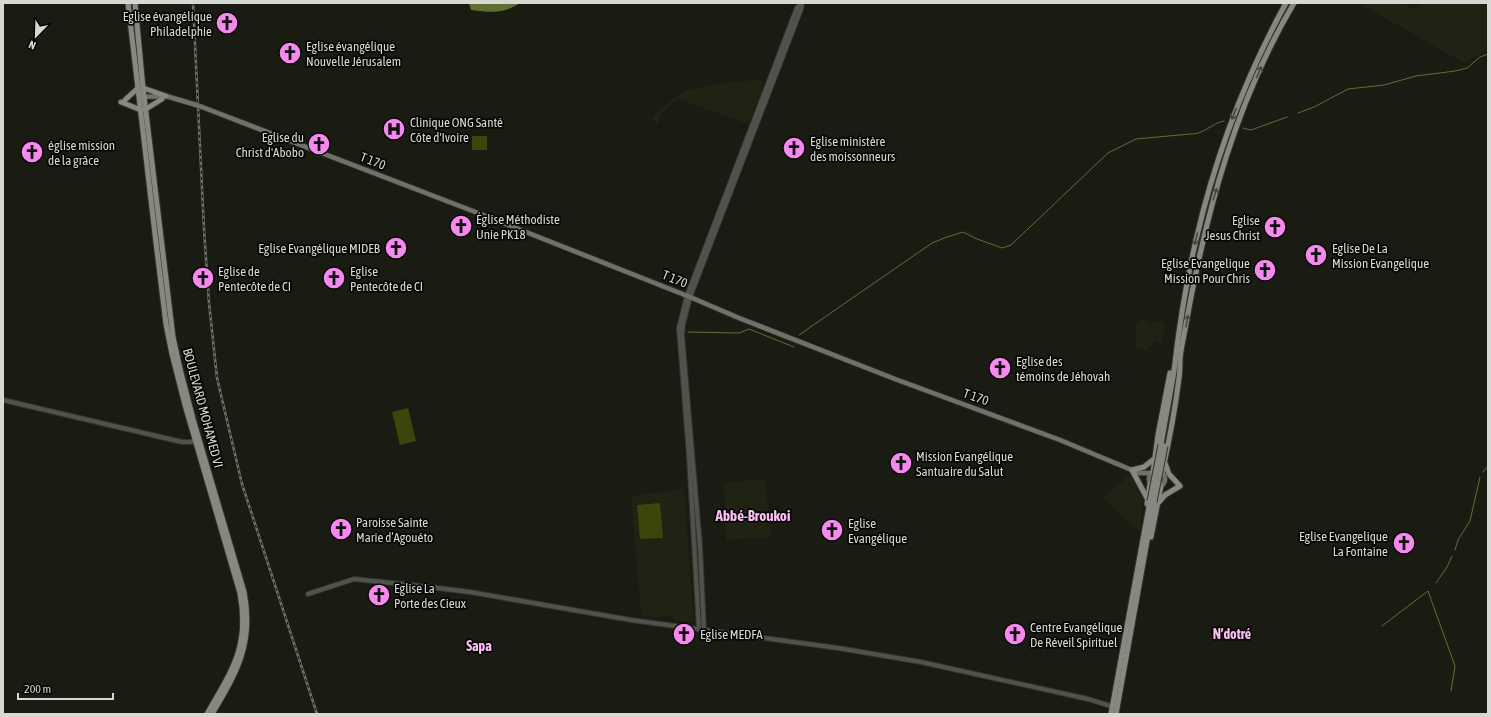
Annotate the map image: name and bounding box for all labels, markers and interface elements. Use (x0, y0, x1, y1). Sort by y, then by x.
place label: Eglise évangélique Philadelphie (123, 9, 212, 39)
church icon: Eglise évangélique Philadelphie (214, 10, 240, 36)
north arrow (16, 16, 56, 56)
text: N (27, 38, 37, 52)
place label: Eglise évangélique Nouvelle Jérusalem (306, 39, 401, 69)
church icon: Eglise évangélique Nouvelle Jérusalem (277, 40, 303, 66)
one-way arrow (1256, 67, 1263, 79)
one-way arrow (1230, 108, 1238, 120)
place label: Clinique ONG Santé Côte d'Ivoire (410, 115, 503, 145)
hospital icon: Clinique ONG Santé Côte d'Ivoire (381, 116, 407, 142)
place label: Eglise du Christ d'Abobo (236, 130, 304, 160)
church icon: Eglise du Christ d'Abobo (306, 131, 332, 157)
place label: Eglise ministère des moissonneurs (810, 134, 896, 164)
church icon: Eglise ministère des moissonneurs (781, 135, 807, 161)
place label: église mission de la grâce (48, 138, 115, 168)
church icon: église mission de la grâce (19, 139, 45, 165)
street label: T 170 (358, 149, 388, 173)
one-way arrow (1212, 188, 1219, 201)
place label: Église Méthodiste Unie PK18 (476, 212, 560, 242)
church icon: Église Méthodiste Unie PK18 (448, 213, 474, 239)
place label: Eglise Jesus Christ (1205, 213, 1260, 243)
church icon: Eglise Jesus Christ (1262, 214, 1288, 240)
one-way arrow (1192, 232, 1200, 245)
church icon: Eglise Evangélique MIDEB (383, 235, 409, 261)
place label: Eglise Evangélique MIDEB (258, 241, 381, 256)
place label: Eglise De La Mission Evangelique (1332, 241, 1429, 271)
church icon: Eglise De La Mission Evangelique (1303, 242, 1329, 268)
place label: Eglise Evangelique Mission Pour Chris (1161, 256, 1250, 286)
church icon: Eglise Evangelique Mission Pour Chris (1252, 257, 1278, 283)
place label: Eglise de Pentecôte de CI (218, 264, 291, 294)
place label: Eglise Pentecôte de CI (350, 264, 423, 294)
church icon: Eglise de Pentecôte de CI (190, 265, 216, 291)
church icon: Eglise Pentecôte de CI (321, 265, 347, 291)
street label: T 170 (660, 267, 690, 291)
one-way arrow (1183, 315, 1191, 328)
street label: BOULEVARD MOHAMED VI (180, 347, 226, 469)
place label: Eglise des témoins de Jéhovah (1016, 354, 1110, 384)
church icon: Eglise des témoins de Jéhovah (987, 355, 1013, 381)
street label: T 170 (961, 386, 991, 408)
place label: Mission Evangélique Santuaire du Salut (916, 449, 1013, 479)
church icon: Mission Evangélique Santuaire du Salut (888, 450, 914, 476)
district label: Abbé-Broukoi (715, 507, 790, 524)
place label: Paroisse Sainte Marie d’Agouéto (356, 515, 433, 545)
church icon: Paroisse Sainte Marie d’Agouéto (328, 516, 354, 542)
place label: Eglise Evangélique (848, 516, 907, 546)
church icon: Eglise Evangélique (819, 517, 845, 543)
place label: Eglise Evangelique La Fontaine (1299, 529, 1388, 559)
church icon: Eglise Evangelique La Fontaine (1391, 530, 1417, 556)
place label: Eglise La Porte des Cieux (394, 581, 467, 611)
church icon: Eglise La Porte des Cieux (366, 582, 392, 608)
place label: Centre Evangélique De Réveil Spirituel (1030, 620, 1123, 650)
church icon: Eglise MEDFA (671, 621, 697, 647)
church icon: Centre Evangélique De Réveil Spirituel (1002, 621, 1028, 647)
district label: N’dotré (1213, 626, 1251, 642)
place label: Eglise MEDFA (700, 627, 763, 642)
district label: Sapa (466, 638, 492, 654)
scale bar (18, 675, 113, 701)
text: 200 m (24, 682, 51, 696)

